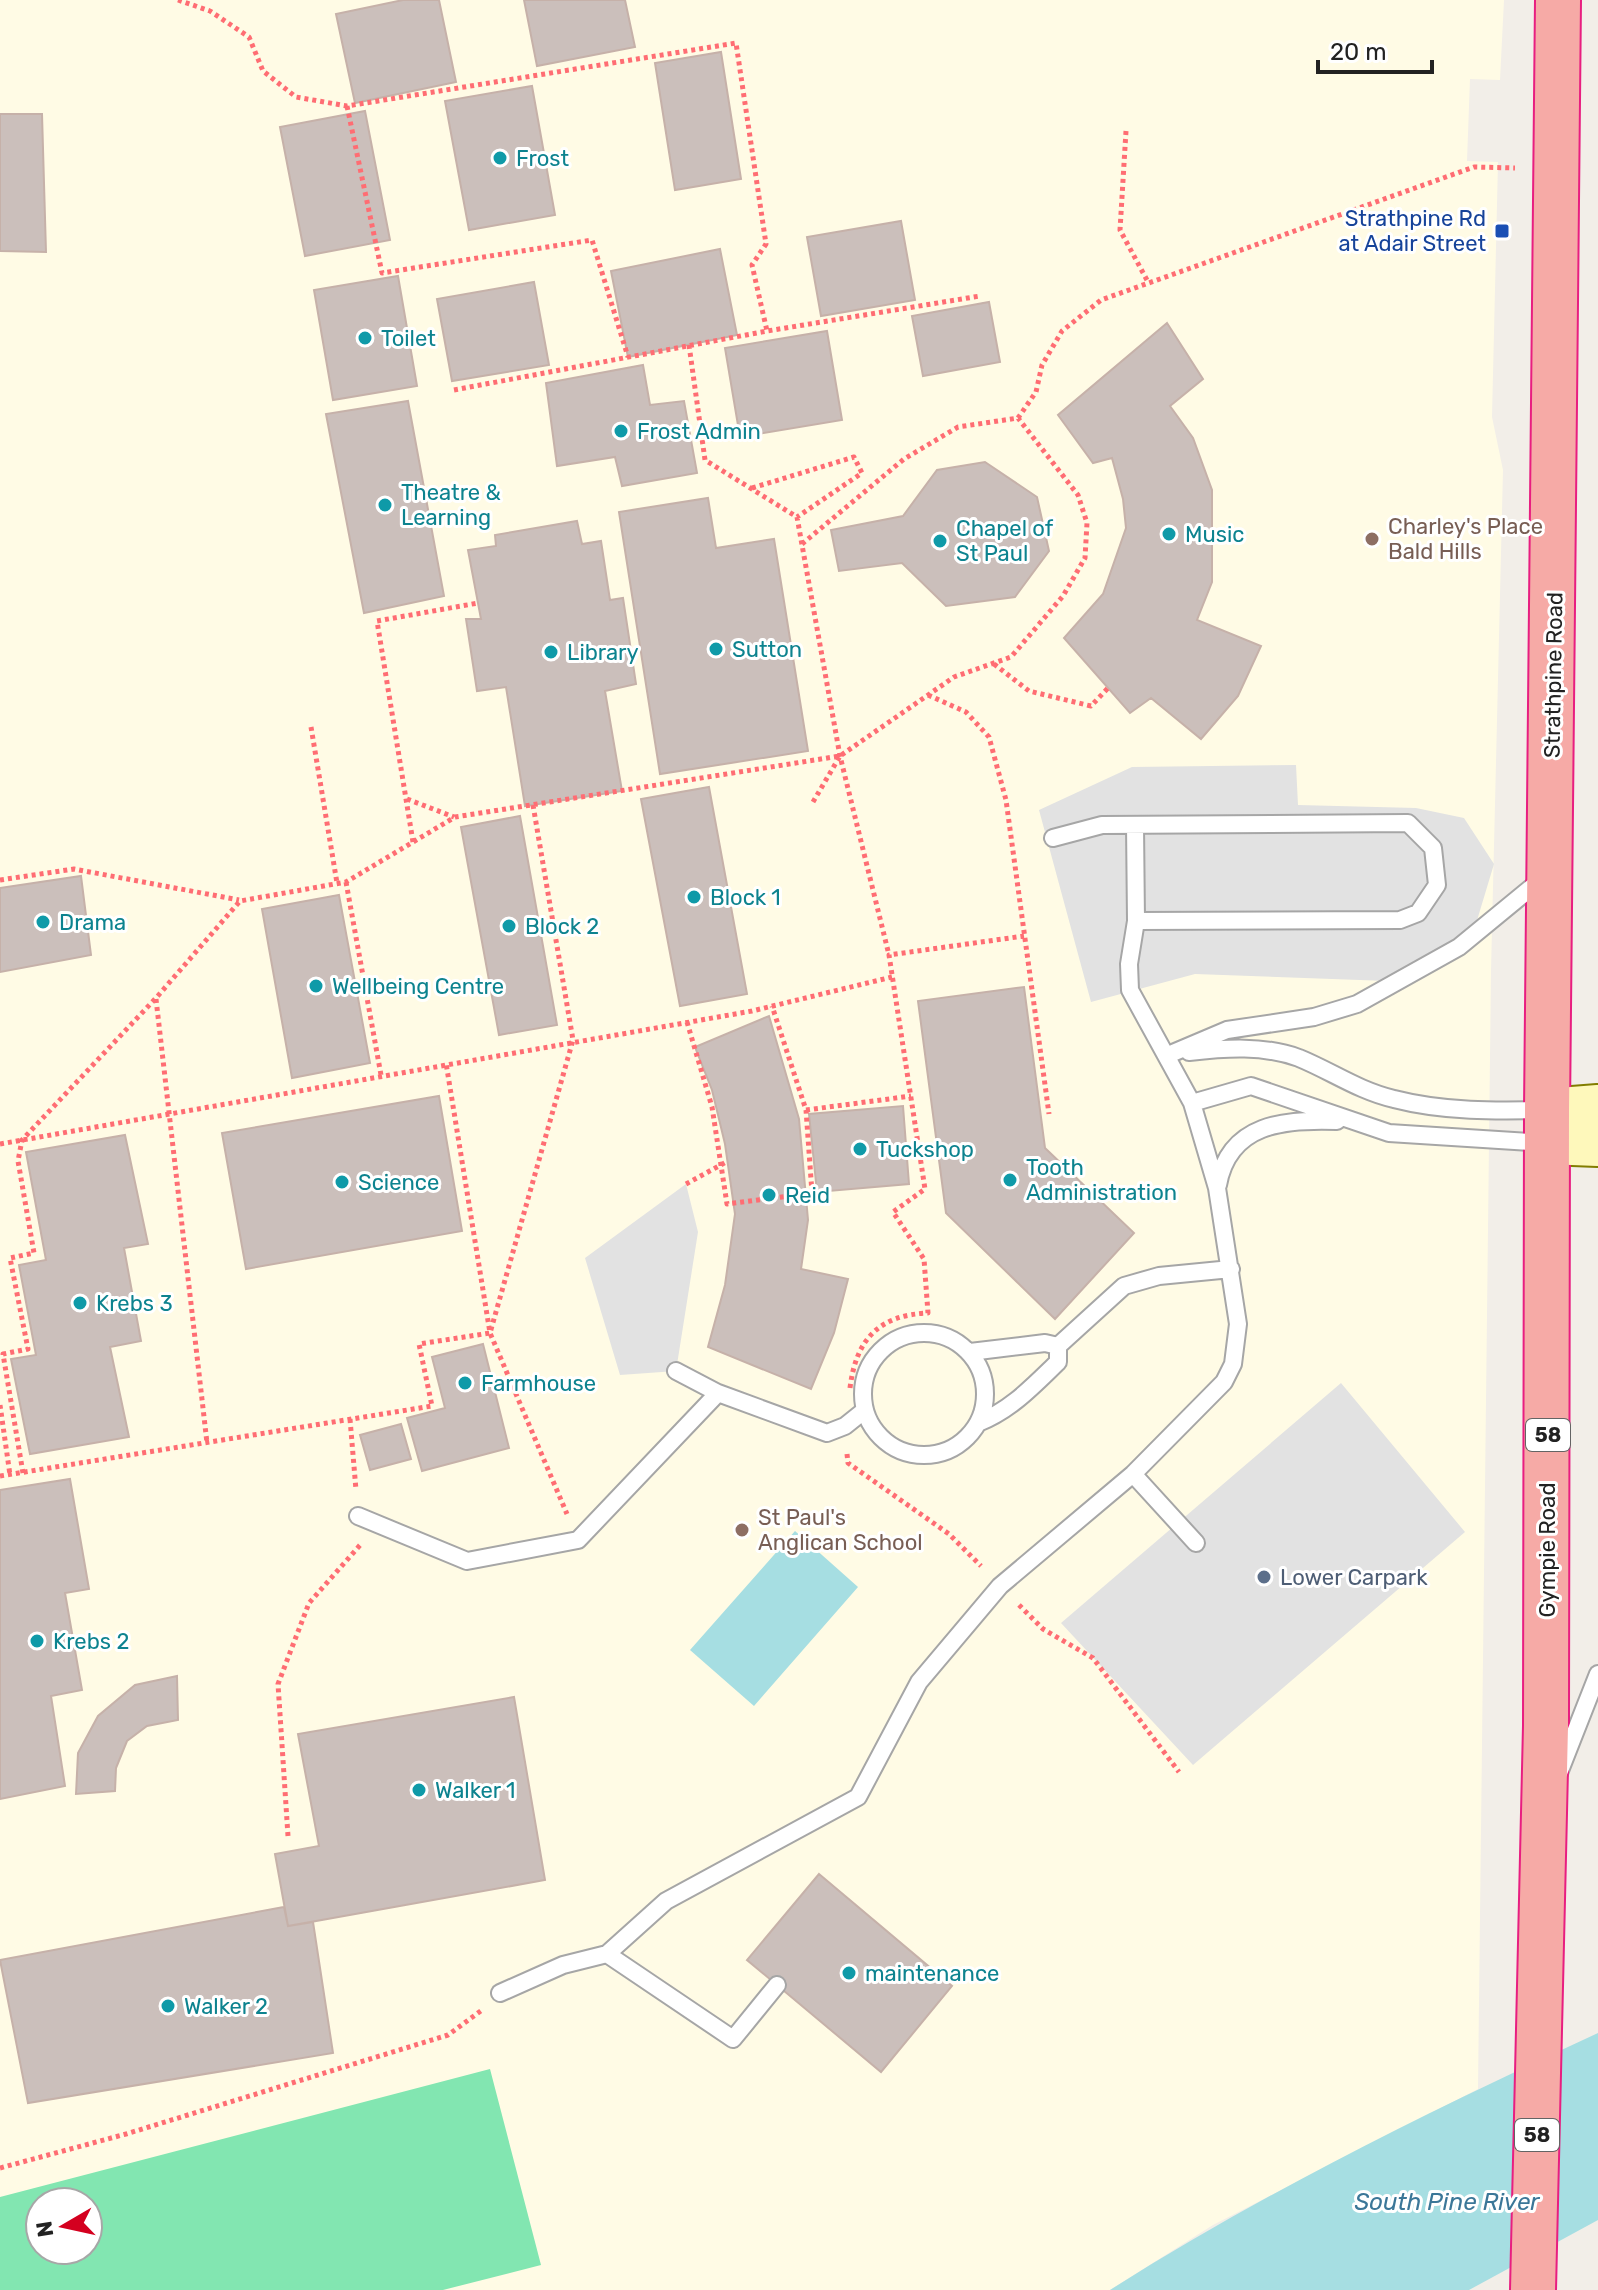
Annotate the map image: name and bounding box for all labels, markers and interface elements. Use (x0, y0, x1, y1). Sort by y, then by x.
scale bar (1318, 24, 1432, 74)
text: 20 m (1330, 38, 1387, 66)
place label: Frost (516, 145, 570, 172)
marker: Frost (491, 149, 509, 167)
place label: Strathpine Rd at Adair Street (1339, 205, 1486, 257)
marker: Strathpine Rd at Adair Street (1493, 222, 1511, 240)
place label: Toilet (381, 325, 436, 352)
marker: Toilet (356, 329, 374, 347)
place label: Frost Admin (637, 418, 761, 445)
marker: Frost Admin (612, 422, 630, 440)
place label: Theatre & Learning (401, 479, 501, 531)
marker: Theatre & Learning (376, 496, 394, 514)
place label: Charley's Place Bald Hills (1388, 513, 1543, 565)
place label: Chapel of St Paul (956, 515, 1054, 567)
place label: Music (1185, 521, 1244, 548)
marker: Music (1160, 525, 1178, 543)
marker: Charley's Place Bald Hills (1363, 530, 1381, 548)
marker: Chapel of St Paul (931, 532, 949, 550)
street label: Strathpine Road (1539, 592, 1568, 758)
place label: Sutton (732, 636, 802, 663)
place label: Library (567, 639, 639, 666)
marker: Sutton (707, 640, 725, 658)
marker: Library (542, 643, 560, 661)
place label: Block 1 (710, 884, 781, 911)
marker: Block 1 (685, 888, 703, 906)
place label: Drama (59, 909, 126, 936)
marker: Drama (34, 913, 52, 931)
place label: Block 2 (525, 913, 599, 940)
marker: Block 2 (500, 917, 518, 935)
place label: Wellbeing Centre (332, 973, 504, 1000)
marker: Wellbeing Centre (307, 977, 325, 995)
place label: Tuckshop (876, 1136, 974, 1163)
marker: Tuckshop (851, 1140, 869, 1158)
place label: Tooth Administration (1026, 1154, 1177, 1206)
place label: Science (358, 1169, 439, 1196)
marker: Tooth Administration (1001, 1171, 1019, 1189)
marker: Science (333, 1173, 351, 1191)
place label: Reid (785, 1182, 830, 1209)
marker: Reid (760, 1186, 778, 1204)
place label: Krebs 3 (96, 1290, 173, 1317)
marker: Krebs 3 (71, 1294, 89, 1312)
place label: Farmhouse (481, 1370, 596, 1397)
marker: Farmhouse (456, 1374, 474, 1392)
road number: 58 (1526, 1419, 1570, 1451)
street label: Gympie Road (1534, 1483, 1561, 1617)
place label: St Paul's Anglican School (758, 1504, 923, 1556)
marker: St Paul's Anglican School (733, 1521, 751, 1539)
place label: Lower Carpark (1280, 1564, 1428, 1591)
marker: Lower Carpark (1255, 1568, 1273, 1586)
place label: Krebs 2 (53, 1628, 129, 1655)
marker: Krebs 2 (28, 1632, 46, 1650)
place label: Walker 1 (435, 1777, 515, 1804)
marker: Walker 1 (410, 1781, 428, 1799)
place label: maintenance (865, 1960, 999, 1987)
marker: maintenance (840, 1964, 858, 1982)
place label: Walker 2 (184, 1993, 268, 2020)
marker: Walker 2 (159, 1997, 177, 2015)
road number: 58 (1515, 2119, 1559, 2151)
north arrow (24, 2186, 104, 2266)
water label: South Pine River (1354, 2188, 1540, 2216)
text: N (30, 2219, 59, 2239)

